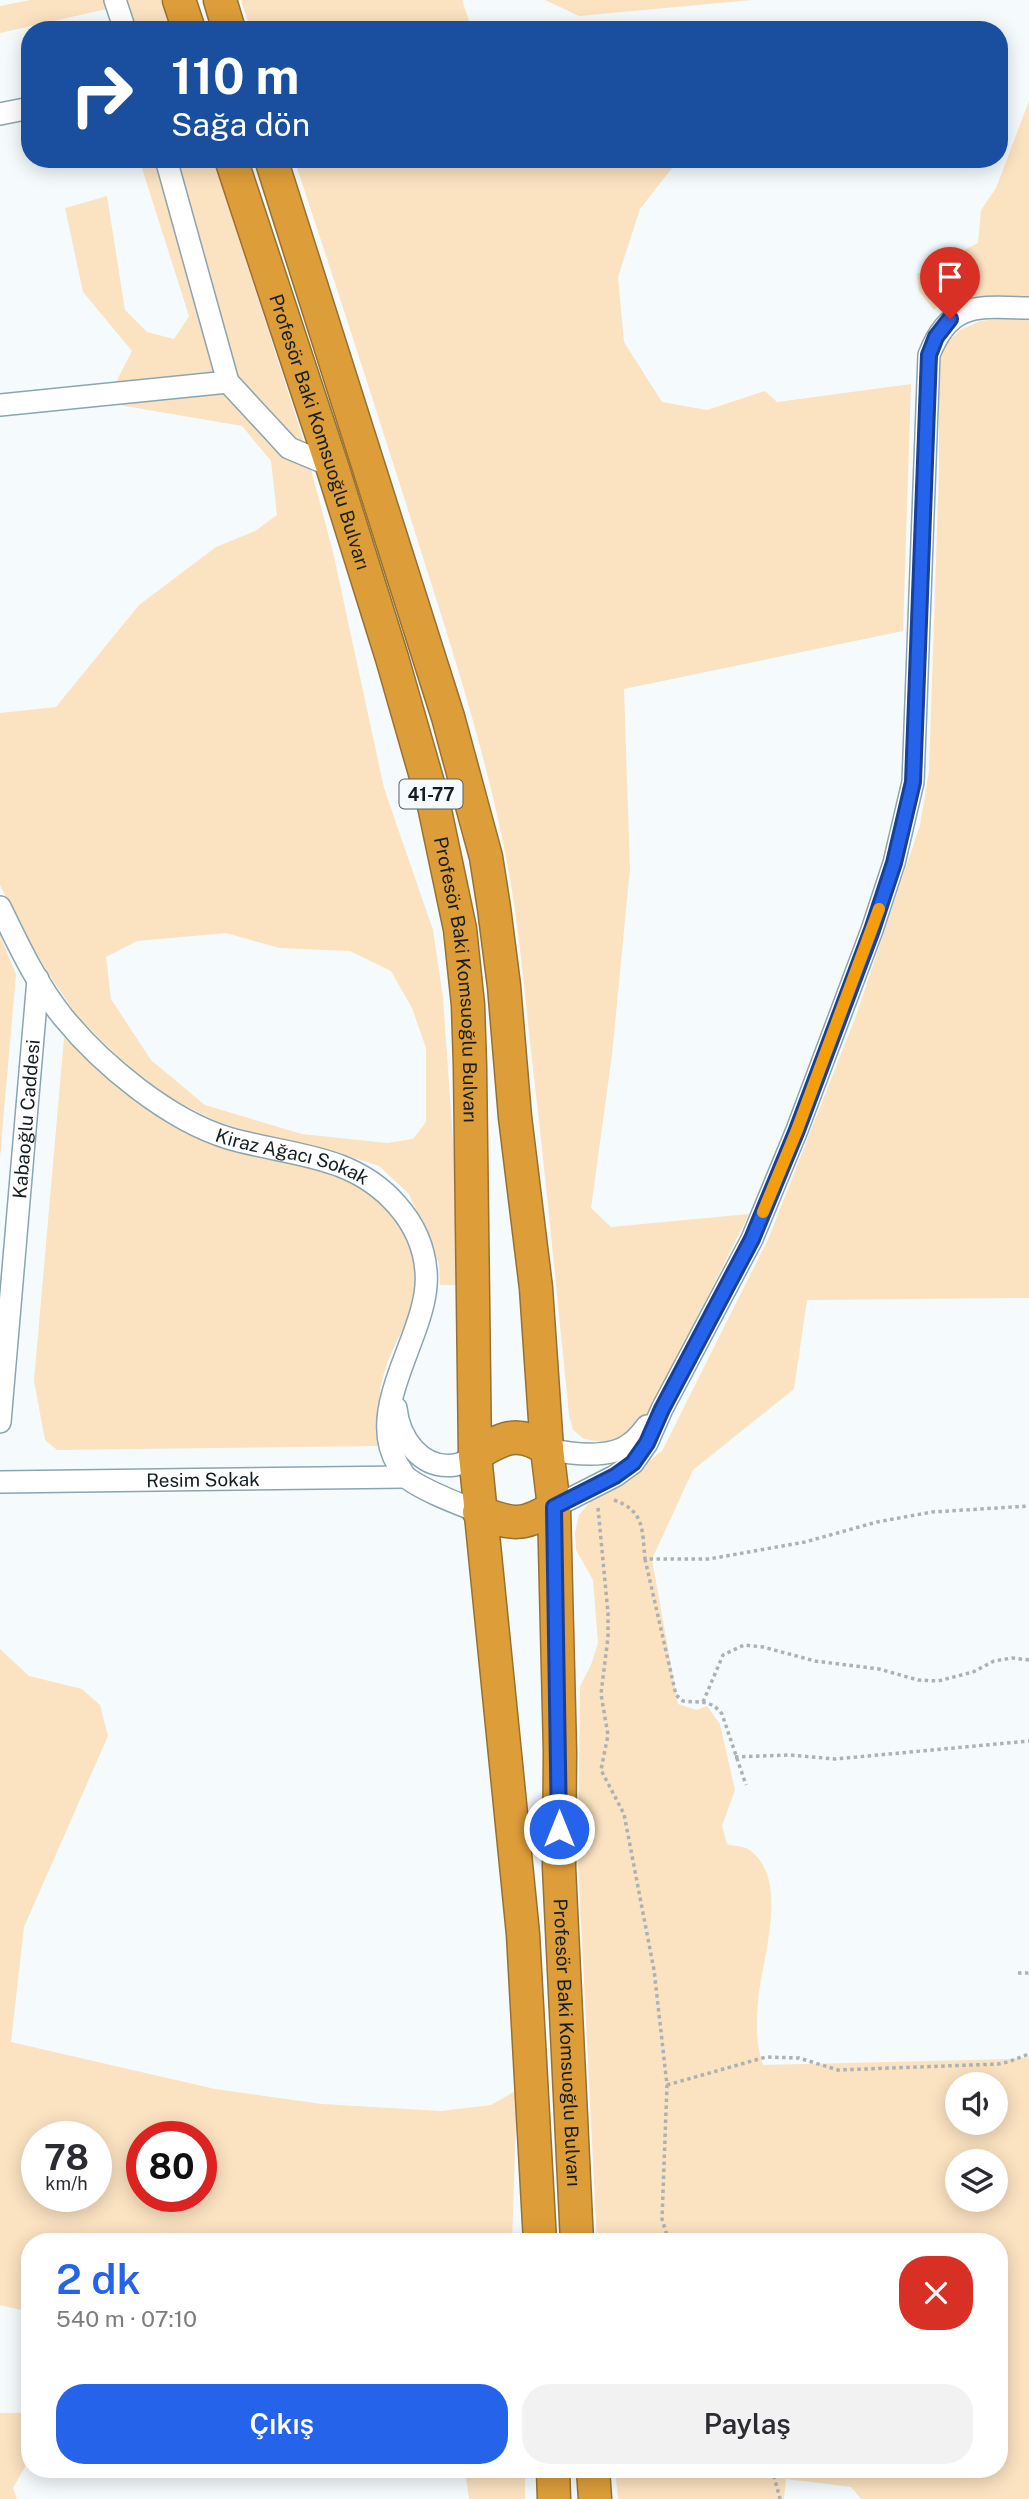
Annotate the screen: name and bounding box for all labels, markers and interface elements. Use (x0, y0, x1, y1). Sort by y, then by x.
text: 110 m (171, 47, 299, 105)
icon: right (56, 49, 147, 140)
text: Sağa dön (171, 106, 310, 143)
pin (920, 247, 980, 319)
icon: arrive (931, 258, 969, 296)
street label: Profesör Baki Komsuoğlu Bulvarı (265, 291, 375, 572)
road number: 41-77 (400, 780, 462, 808)
street label: Profesör Baki Komsuoğlu Bulvarı (430, 835, 482, 1123)
street label: Kabaoğlu Caddesi (8, 1039, 44, 1200)
street label: Kiraz Ağacı Sokak (213, 1124, 373, 1189)
street label: Resim Sokak (146, 1468, 260, 1491)
position arrow (522, 1792, 596, 1866)
street label: Profesör Baki Komsuoğlu Bulvarı (550, 1898, 585, 2187)
map controls (945, 2072, 1008, 2212)
button: sound (945, 2072, 1008, 2135)
speed limit sign: 80 (126, 2121, 217, 2212)
text: 78 (44, 2137, 89, 2178)
button: layers (945, 2149, 1008, 2212)
text: km/h (45, 2173, 88, 2194)
text: 2 dk (56, 2254, 141, 2303)
button: close (899, 2256, 973, 2330)
text: 540 m · 07:10 (56, 2305, 197, 2332)
button: Çıkış (56, 2384, 508, 2464)
button: Paylaş (522, 2384, 973, 2464)

